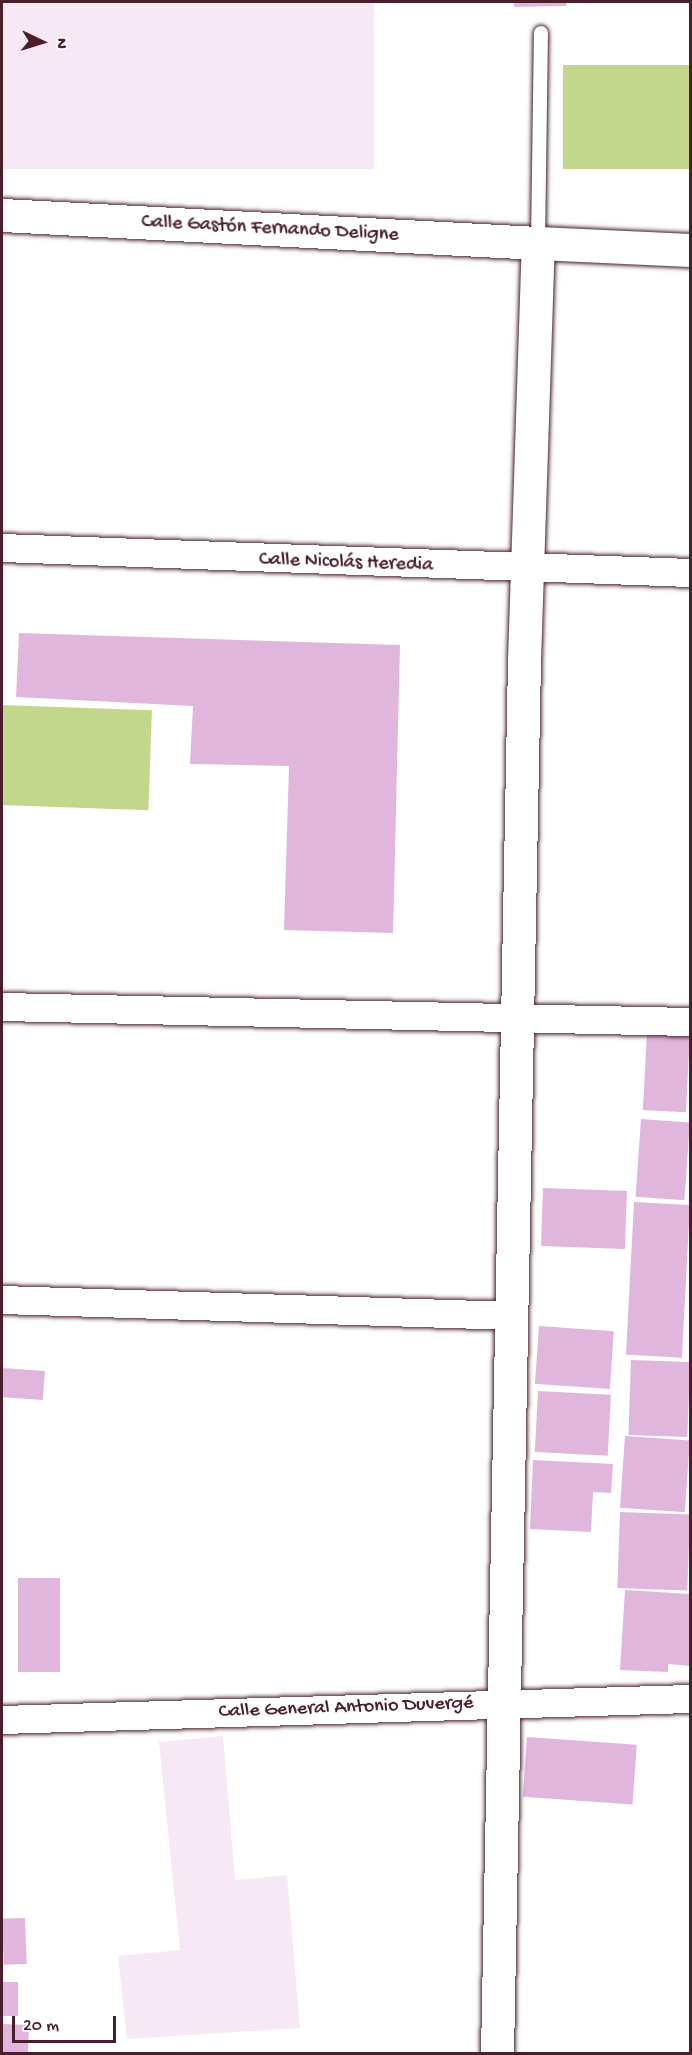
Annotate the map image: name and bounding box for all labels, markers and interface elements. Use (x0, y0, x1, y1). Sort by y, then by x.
north arrow (12, 12, 72, 72)
text: N (51, 37, 70, 49)
street label: Calle Gastón Fernando Deligne (141, 210, 399, 248)
street label: Calle Nicolás Heredia (258, 548, 434, 578)
street label: Calle General Antonio Duvergé (218, 1692, 474, 1724)
scale bar (15, 2004, 118, 2042)
text: 20 m (23, 2016, 59, 2037)

